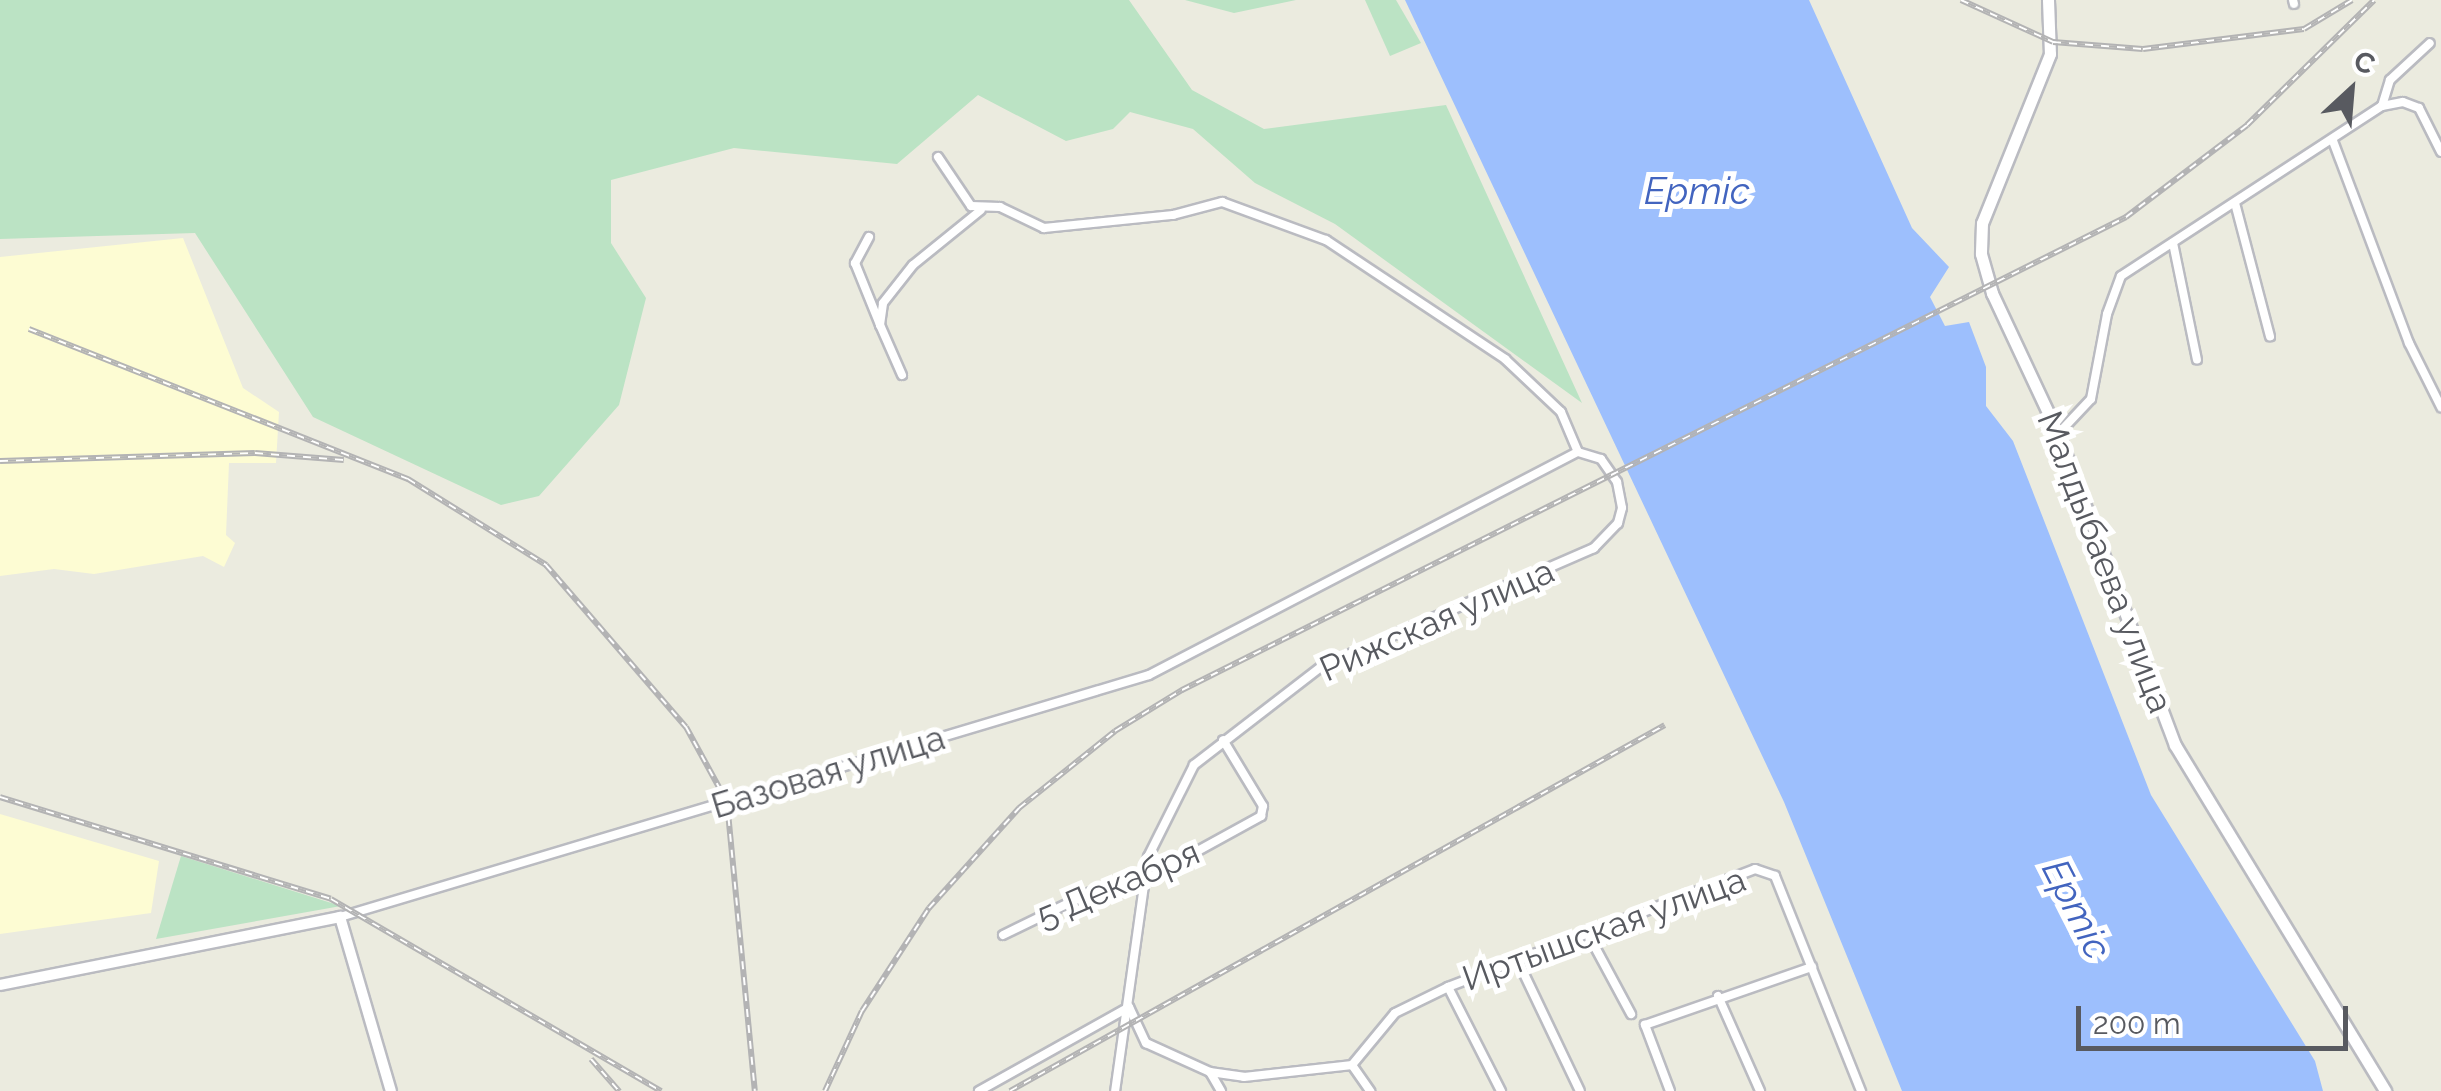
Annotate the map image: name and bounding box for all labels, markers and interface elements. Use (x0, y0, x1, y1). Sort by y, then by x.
north arrow (2301, 40, 2401, 140)
text: С (2349, 44, 2380, 82)
water label: Ертіс (1644, 168, 1750, 214)
street label: Малдыбаева улица (2028, 405, 2182, 719)
street label: Рижская улица (1313, 549, 1561, 691)
street label: Базовая улица (706, 716, 950, 828)
street label: 5 Декабря (1030, 831, 1206, 937)
water label: Ертіс (2033, 851, 2121, 967)
street label: Иртышская улица (1456, 858, 1752, 1000)
scale bar (2081, 986, 2354, 1048)
text: 200 m (2093, 1006, 2181, 1041)

